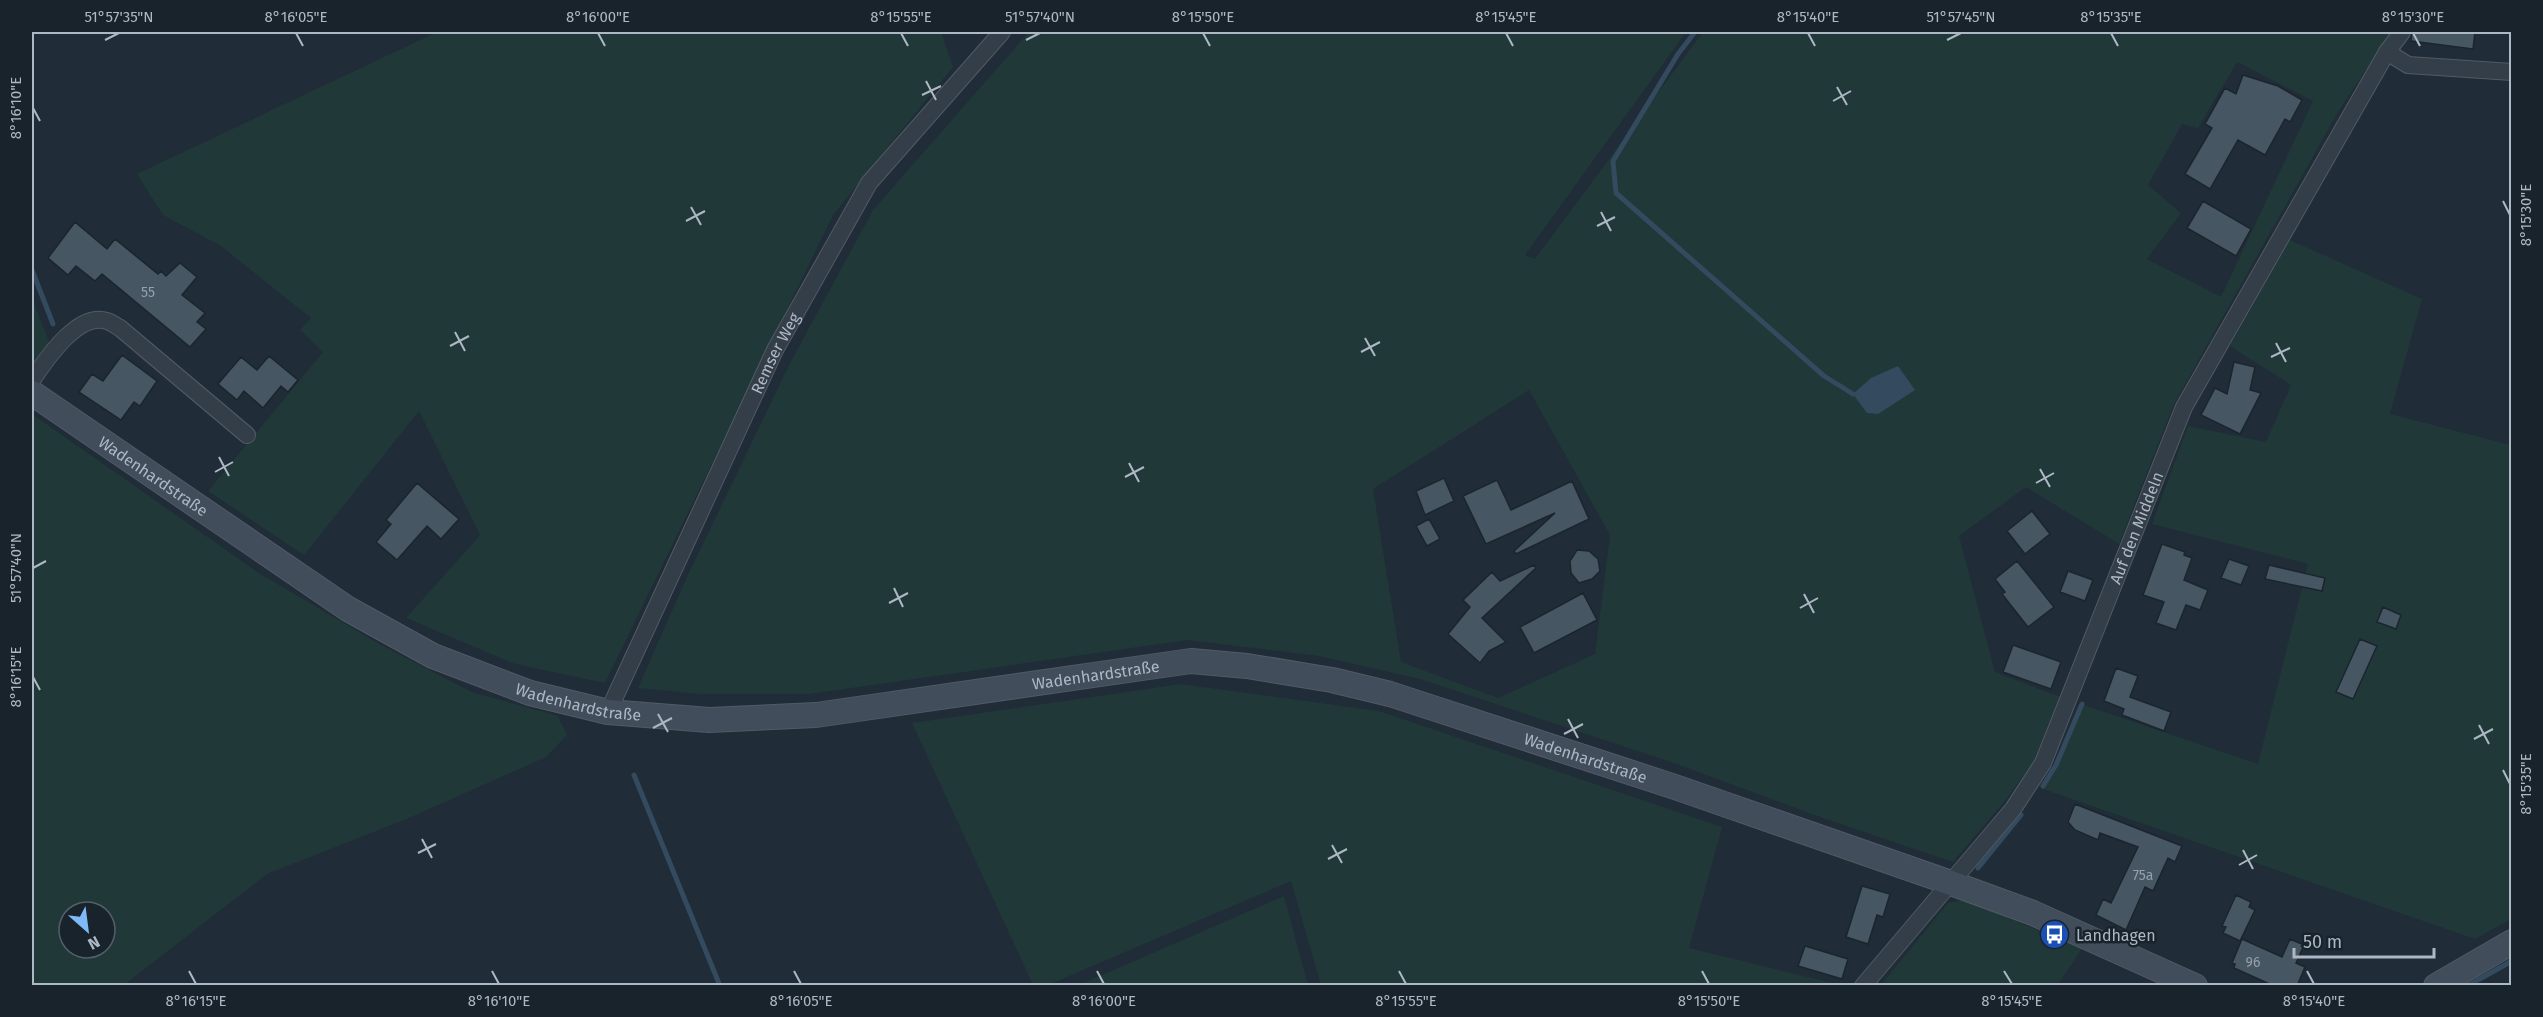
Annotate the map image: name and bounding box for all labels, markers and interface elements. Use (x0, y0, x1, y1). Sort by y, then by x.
text: 51°57'35"N (84, 8, 154, 26)
text: 8°16'05"E (265, 8, 327, 26)
text: 8°16'00"E (566, 8, 630, 26)
text: 8°15'55"E (870, 8, 932, 26)
text: 51°57'40"N (1005, 8, 1075, 26)
text: 8°15'50"E (1172, 8, 1234, 26)
text: 8°15'45"E (1475, 8, 1537, 26)
text: 8°15'40"E (1777, 8, 1839, 26)
text: 51°57'45"N (1927, 8, 1995, 26)
text: 8°15'35"E (2080, 8, 2142, 26)
text: 8°15'30"E (2382, 8, 2444, 26)
text: 8°16'10"E (7, 77, 25, 139)
text: 8°15'30"E (2517, 184, 2535, 246)
house number: 55 (141, 284, 155, 301)
street label: Remser Weg (747, 308, 804, 397)
street label: Wadenhardstraße (95, 432, 212, 520)
street label: Auf den Middeln (2105, 469, 2167, 587)
text: 51°57'40"N (7, 533, 25, 603)
text: 8°16'15"E (7, 646, 25, 708)
street label: Wadenhardstraße (1031, 656, 1161, 693)
street label: Wadenhardstraße (513, 679, 642, 724)
street label: Wadenhardstraße (1522, 729, 1650, 787)
text: 8°15'35"E (2517, 753, 2535, 815)
house number: 75a (2133, 867, 2153, 884)
north arrow (57, 900, 117, 960)
bus stop icon: Landhagen (2039, 919, 2071, 951)
scale bar (2294, 921, 2434, 959)
place label: Landhagen (2076, 926, 2156, 945)
text: 50 m (2303, 931, 2342, 953)
text: N (85, 932, 103, 954)
house number: 96 (2246, 954, 2260, 971)
text: 8°16'15"E (165, 992, 227, 1010)
text: 8°16'10"E (468, 992, 530, 1010)
text: 8°16'05"E (770, 992, 832, 1010)
text: 8°16'00"E (1072, 992, 1136, 1010)
text: 8°15'55"E (1375, 992, 1437, 1010)
text: 8°15'50"E (1678, 992, 1740, 1010)
text: 8°15'45"E (1981, 992, 2043, 1010)
text: 8°15'40"E (2283, 992, 2345, 1010)

